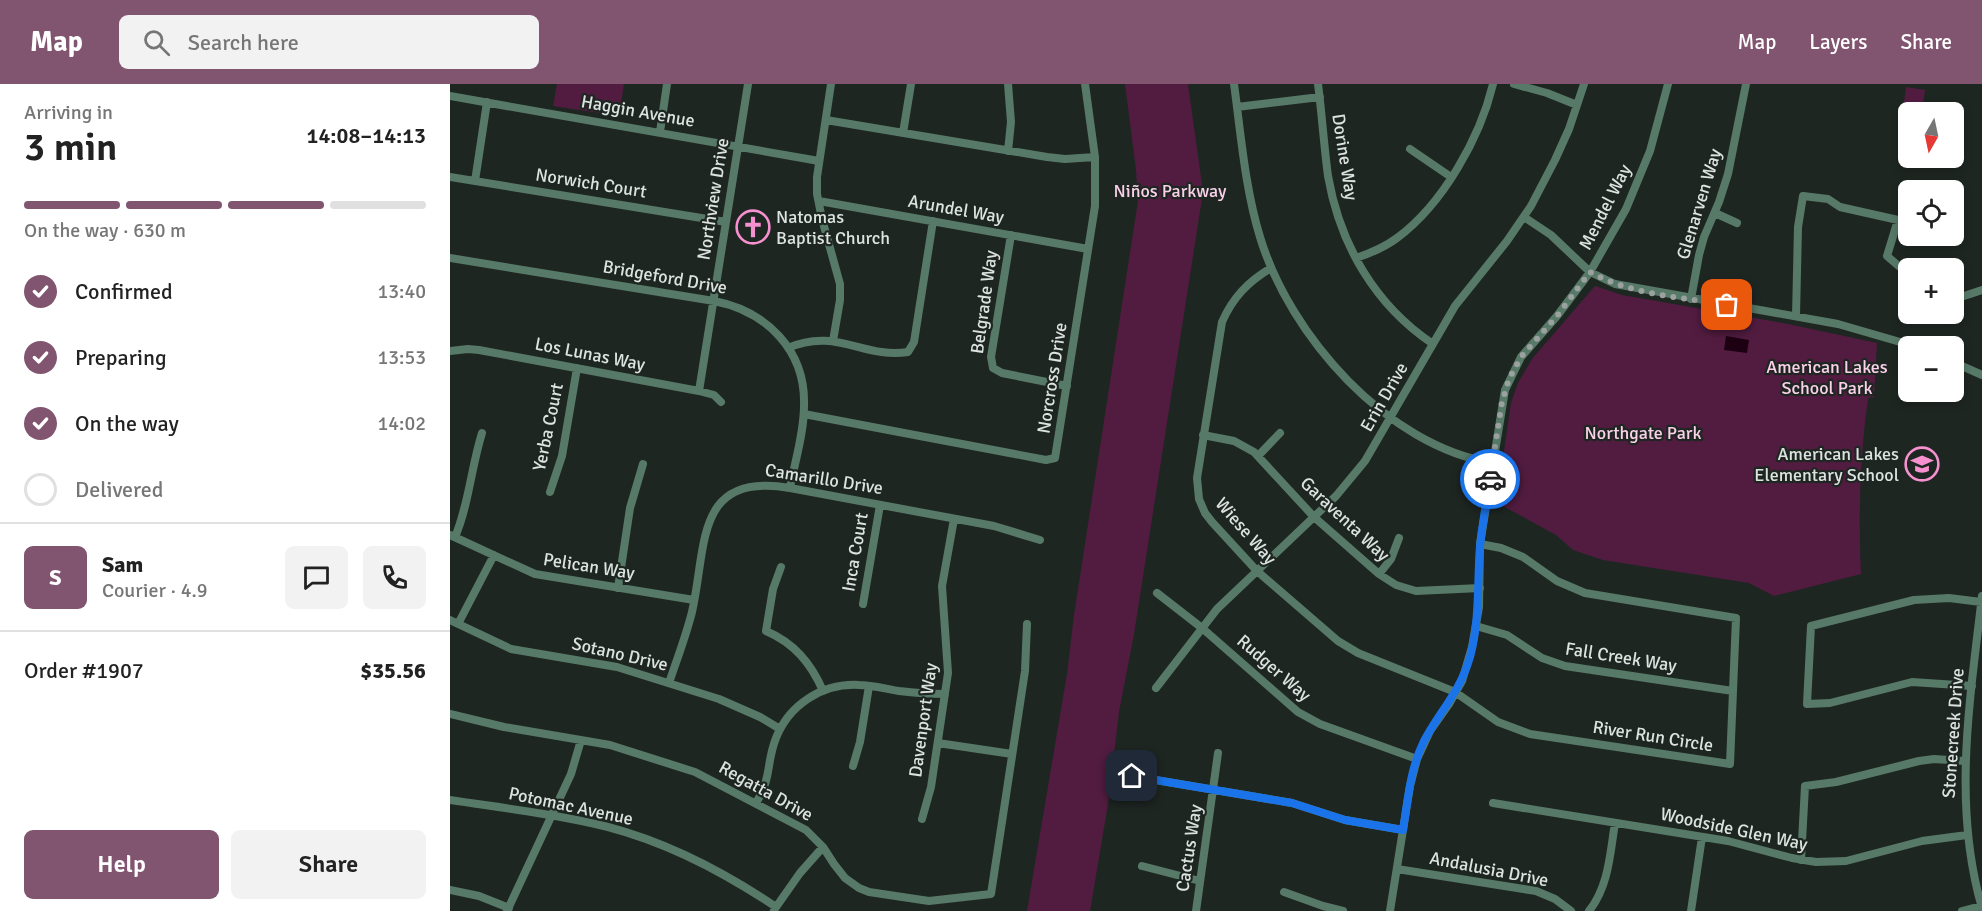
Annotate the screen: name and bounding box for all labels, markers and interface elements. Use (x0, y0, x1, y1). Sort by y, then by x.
search box (119, 15, 539, 69)
text: Map (30, 25, 83, 59)
icon: search (140, 26, 173, 59)
text: Search here (188, 29, 299, 56)
text: Map (1738, 29, 1776, 55)
text: Layers (1809, 29, 1867, 55)
text: Share (1900, 29, 1952, 55)
street label: Haggin Avenue (579, 90, 697, 132)
text: Arriving in (24, 100, 113, 125)
north arrow (1898, 102, 1964, 168)
map controls (1898, 102, 1964, 402)
street label: Dorine Way (1327, 112, 1363, 203)
text: 14:08–14:13 (307, 122, 426, 149)
text: 3 min (24, 123, 117, 171)
street label: Northview Drive (692, 136, 734, 262)
street label: Glenarven Way (1672, 145, 1726, 262)
street label: Mendel Way (1574, 160, 1636, 253)
street label: Norwich Court (534, 163, 648, 203)
park label: Niños Parkway (1114, 180, 1227, 202)
button: locate (1898, 180, 1964, 246)
street label: Arundel Way (906, 190, 1006, 228)
place label: Natomas Baptist Church (776, 206, 890, 249)
church icon: Natomas Baptist Church (735, 209, 771, 245)
text: On the way · 630 m (24, 218, 186, 243)
street label: Belgrade Way (966, 248, 1002, 355)
street label: Bridgeford Drive (601, 255, 729, 299)
button: + (1898, 258, 1964, 324)
icon: check (24, 275, 57, 308)
text: Confirmed (75, 278, 173, 305)
text: 13:40 (377, 279, 426, 304)
pin (1701, 279, 1752, 330)
icon: bag (1710, 288, 1743, 321)
street label: Norcross Drive (1032, 321, 1072, 435)
street label: Los Lunas Way (533, 333, 647, 376)
button: − (1898, 336, 1964, 402)
icon: check (24, 341, 57, 374)
text: Preparing (75, 344, 167, 371)
text: 13:53 (377, 345, 426, 370)
park label: American Lakes School Park (1766, 356, 1888, 399)
street label: Erin Drive (1355, 359, 1413, 435)
street label: Yerba Court (528, 381, 568, 473)
icon: check (24, 407, 57, 440)
text: On the way (75, 410, 179, 437)
text: 14:02 (377, 411, 426, 436)
park label: Northgate Park (1585, 422, 1701, 444)
place label: American Lakes Elementary School (1754, 443, 1899, 486)
school or university icon: American Lakes Elementary School (1904, 446, 1940, 482)
courier (1460, 449, 1520, 509)
street label: Camarillo Drive (764, 459, 884, 499)
icon: car (1474, 463, 1507, 496)
street label: Garaventa Way (1296, 472, 1395, 566)
text: Delivered (75, 476, 163, 503)
street label: Wiese Way (1211, 493, 1282, 570)
street label: Inca Court (837, 511, 873, 593)
button: chat (285, 546, 348, 609)
button: phone (363, 546, 426, 609)
street label: Pelican Way (542, 548, 637, 584)
text: Sam (102, 551, 143, 578)
text: S (49, 564, 62, 591)
text: Courier · 4.9 (102, 578, 208, 603)
street label: Rudger Way (1232, 630, 1316, 706)
street label: Sotano Drive (570, 632, 670, 676)
street label: Fall Creek Way (1564, 637, 1679, 677)
text: Order #1907 (24, 657, 144, 684)
text: $35.56 (360, 657, 426, 684)
street label: Davenport Way (904, 661, 942, 779)
street label: Stonecreek Drive (1937, 667, 1969, 799)
street label: River Run Circle (1591, 716, 1715, 756)
pin (1106, 750, 1157, 801)
street label: Regatta Drive (715, 756, 817, 826)
icon: home (1115, 759, 1148, 792)
street label: Potomac Avenue (507, 782, 635, 830)
street label: Cactus Way (1171, 802, 1207, 893)
street label: Woodside Glen Way (1659, 803, 1810, 855)
button: Help (24, 830, 219, 899)
button: Share (231, 830, 426, 899)
street label: Andalusia Drive (1428, 847, 1550, 891)

